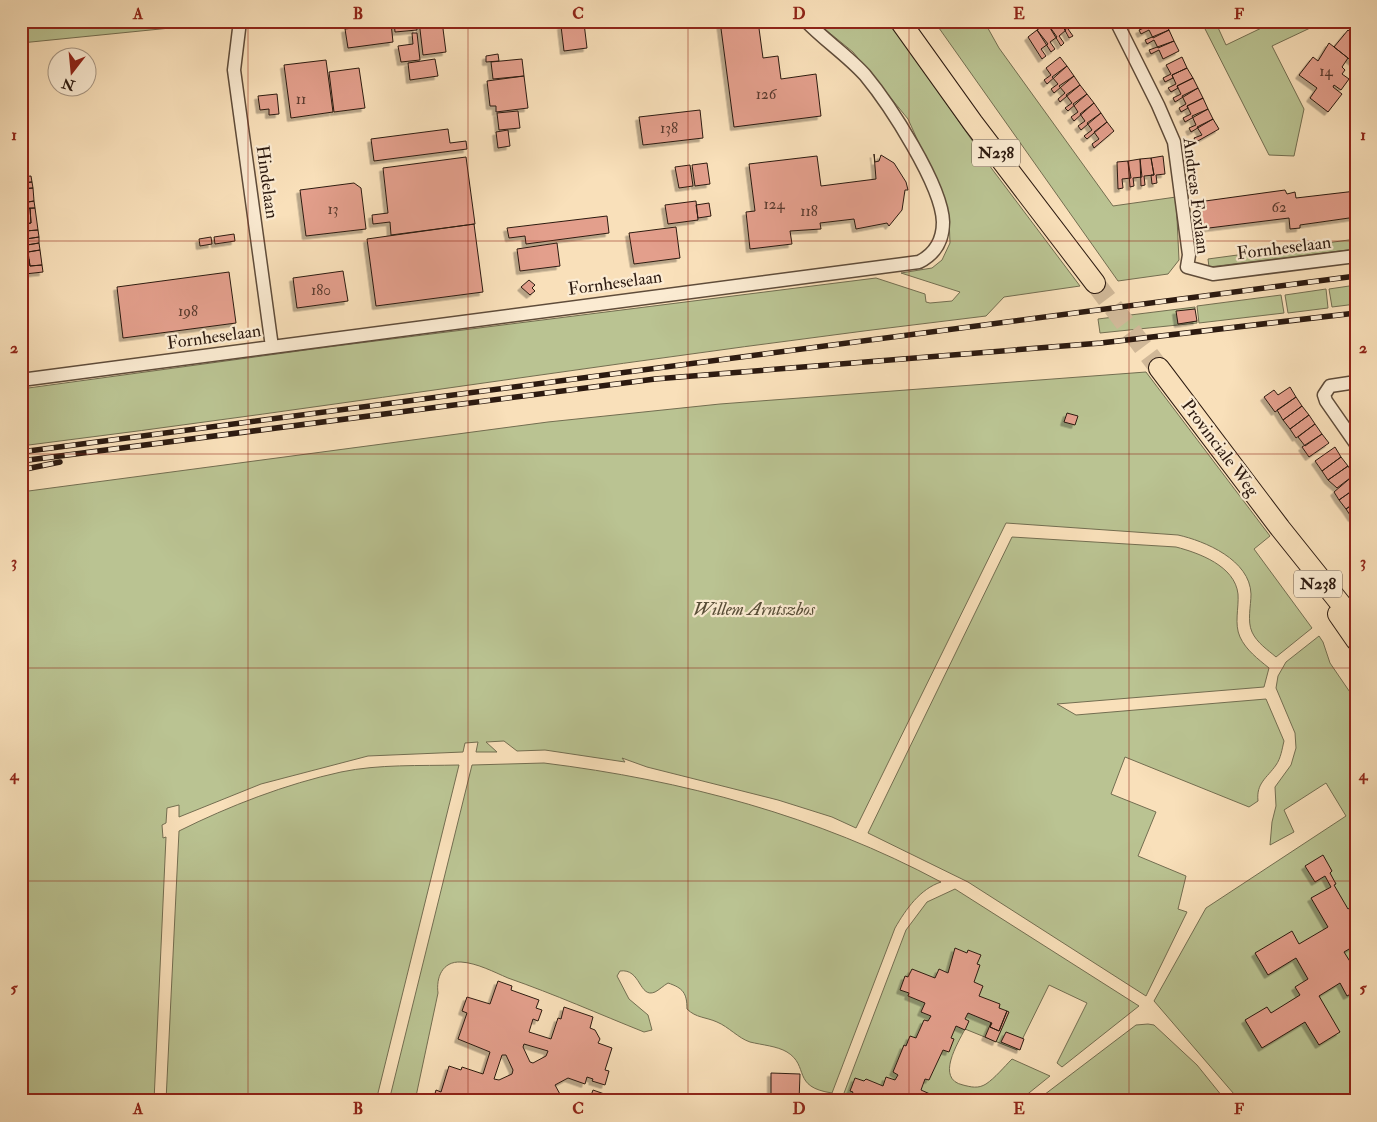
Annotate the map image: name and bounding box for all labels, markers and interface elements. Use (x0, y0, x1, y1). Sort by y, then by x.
text: A (132, 4, 144, 24)
text: B (353, 4, 363, 24)
text: C (572, 4, 584, 24)
text: D (792, 4, 806, 24)
text: E (1013, 4, 1025, 24)
text: F (1234, 4, 1244, 24)
north arrow (48, 48, 98, 98)
house number: 14 (1319, 62, 1334, 81)
text: N (60, 74, 78, 94)
house number: 126 (756, 85, 778, 104)
house number: 11 (296, 90, 306, 109)
house number: 138 (660, 119, 678, 138)
text: 1 (11, 125, 17, 145)
text: 1 (1360, 125, 1366, 145)
street label: Andreas Foxlaan (1177, 135, 1215, 256)
road number: N238 (972, 140, 1020, 167)
street label: Hindelaan (250, 144, 284, 220)
house number: 124 (763, 195, 785, 214)
house number: 62 (1271, 198, 1287, 217)
house number: 13 (327, 200, 339, 219)
house number: 118 (800, 202, 818, 221)
street label: Fornheselaan (1236, 231, 1332, 265)
street label: Fornheselaan (566, 265, 664, 301)
house number: 180 (311, 281, 331, 300)
house number: 198 (178, 302, 198, 321)
street label: Fornheselaan (165, 319, 263, 355)
text: 2 (10, 338, 18, 358)
text: 2 (1359, 338, 1367, 358)
street label: Provinciale Weg (1176, 395, 1265, 502)
text: 3 (11, 552, 17, 572)
text: 3 (1360, 552, 1366, 572)
road number: N238 (1294, 570, 1342, 598)
park label: Willem Arntszbos (693, 598, 816, 621)
text: 4 (9, 765, 20, 785)
text: 4 (1358, 765, 1369, 785)
text: 5 (10, 978, 18, 998)
text: 5 (1359, 978, 1367, 998)
text: A (132, 1099, 144, 1119)
text: B (353, 1099, 363, 1119)
text: C (572, 1099, 584, 1119)
text: D (792, 1099, 806, 1119)
text: E (1013, 1099, 1025, 1119)
text: F (1234, 1099, 1244, 1119)

